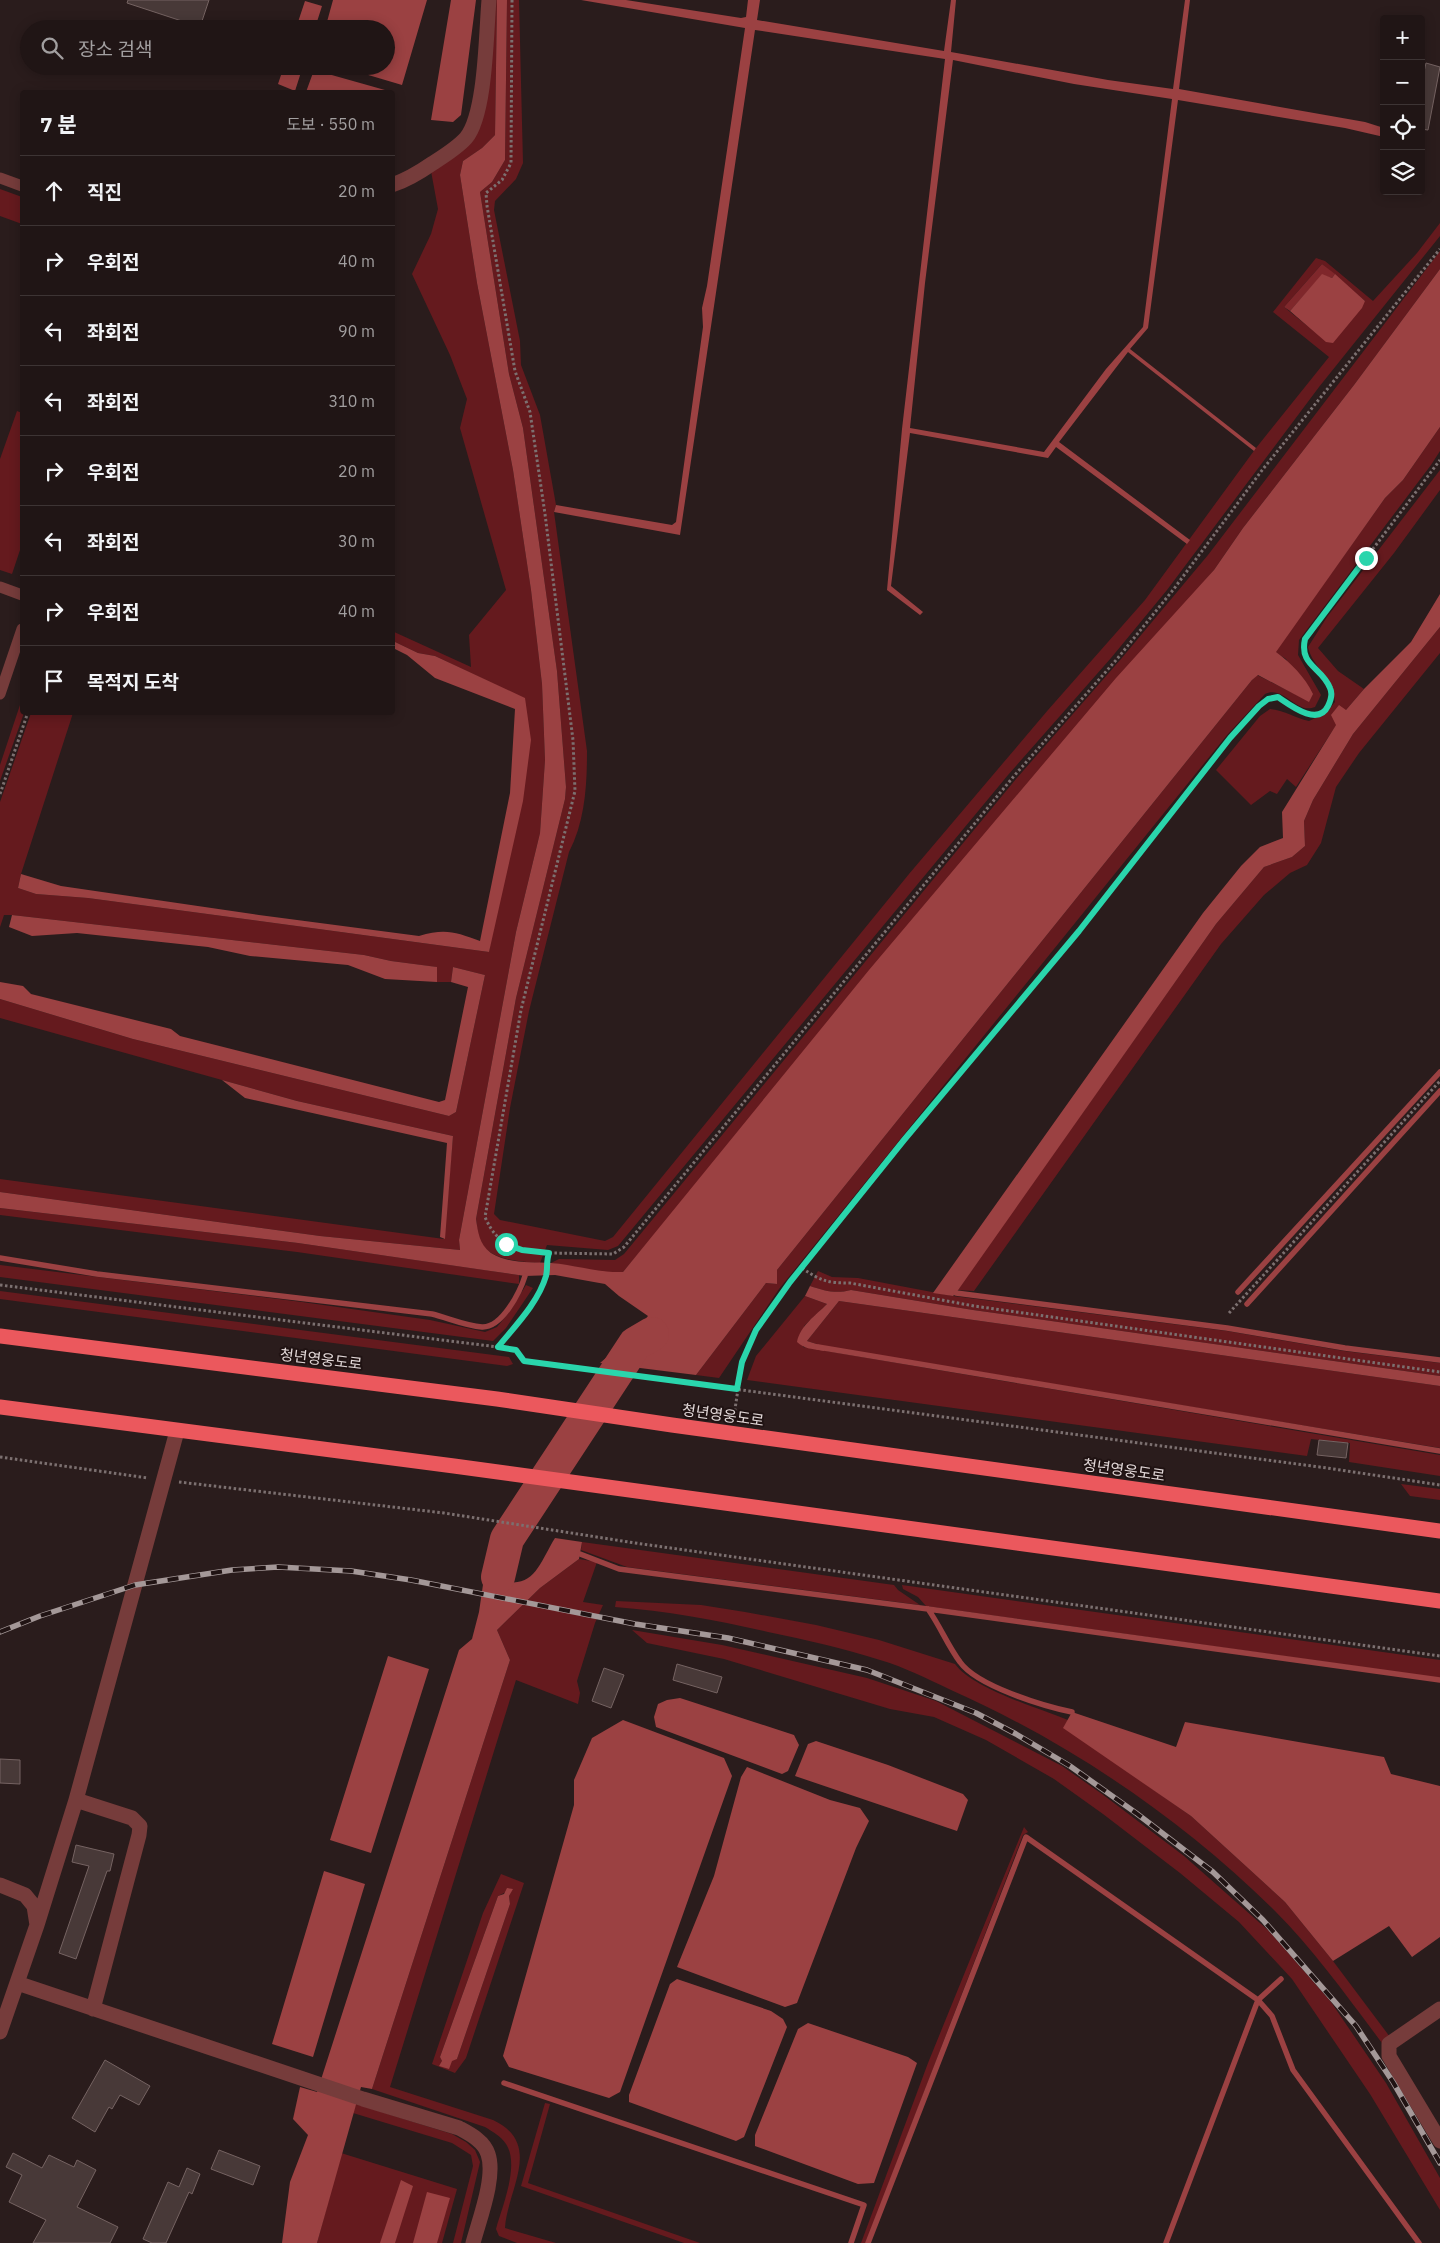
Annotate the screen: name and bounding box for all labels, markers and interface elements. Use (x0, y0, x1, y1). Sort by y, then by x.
map controls (1380, 15, 1425, 195)
button: + (1380, 15, 1425, 60)
search box (20, 20, 395, 75)
icon: search (38, 34, 66, 62)
text: 장소 검색 (78, 37, 152, 61)
button: − (1380, 60, 1425, 105)
button: locate (1380, 105, 1425, 150)
text: 7 분 (40, 110, 77, 138)
text: 도보 · 550 m (286, 114, 375, 134)
button: layers (1380, 150, 1425, 195)
icon: ahead (40, 177, 68, 205)
text: 직진 (87, 180, 122, 204)
text: 20 m (338, 181, 375, 201)
icon: right (40, 247, 68, 275)
text: 우회전 (87, 250, 139, 274)
text: 40 m (338, 251, 375, 271)
icon: left (40, 317, 68, 345)
text: 좌회전 (87, 320, 139, 344)
text: 90 m (338, 321, 375, 341)
icon: left (40, 387, 68, 415)
text: 좌회전 (87, 390, 139, 414)
text: 310 m (328, 391, 375, 411)
icon: right (40, 457, 68, 485)
text: 우회전 (87, 460, 139, 484)
text: 20 m (338, 461, 375, 481)
icon: left (40, 527, 68, 555)
text: 좌회전 (87, 530, 139, 554)
text: 30 m (338, 531, 375, 551)
route end (1355, 547, 1378, 570)
icon: right (40, 597, 68, 625)
text: 우회전 (87, 600, 139, 624)
text: 40 m (338, 601, 375, 621)
icon: arrive (40, 667, 68, 695)
text: 목적지 도착 (87, 670, 179, 694)
route start (495, 1233, 518, 1256)
street label: 청년영웅도로 (279, 1345, 363, 1373)
street label: 청년영웅도로 (681, 1400, 765, 1430)
street label: 청년영웅도로 (1082, 1455, 1166, 1485)

